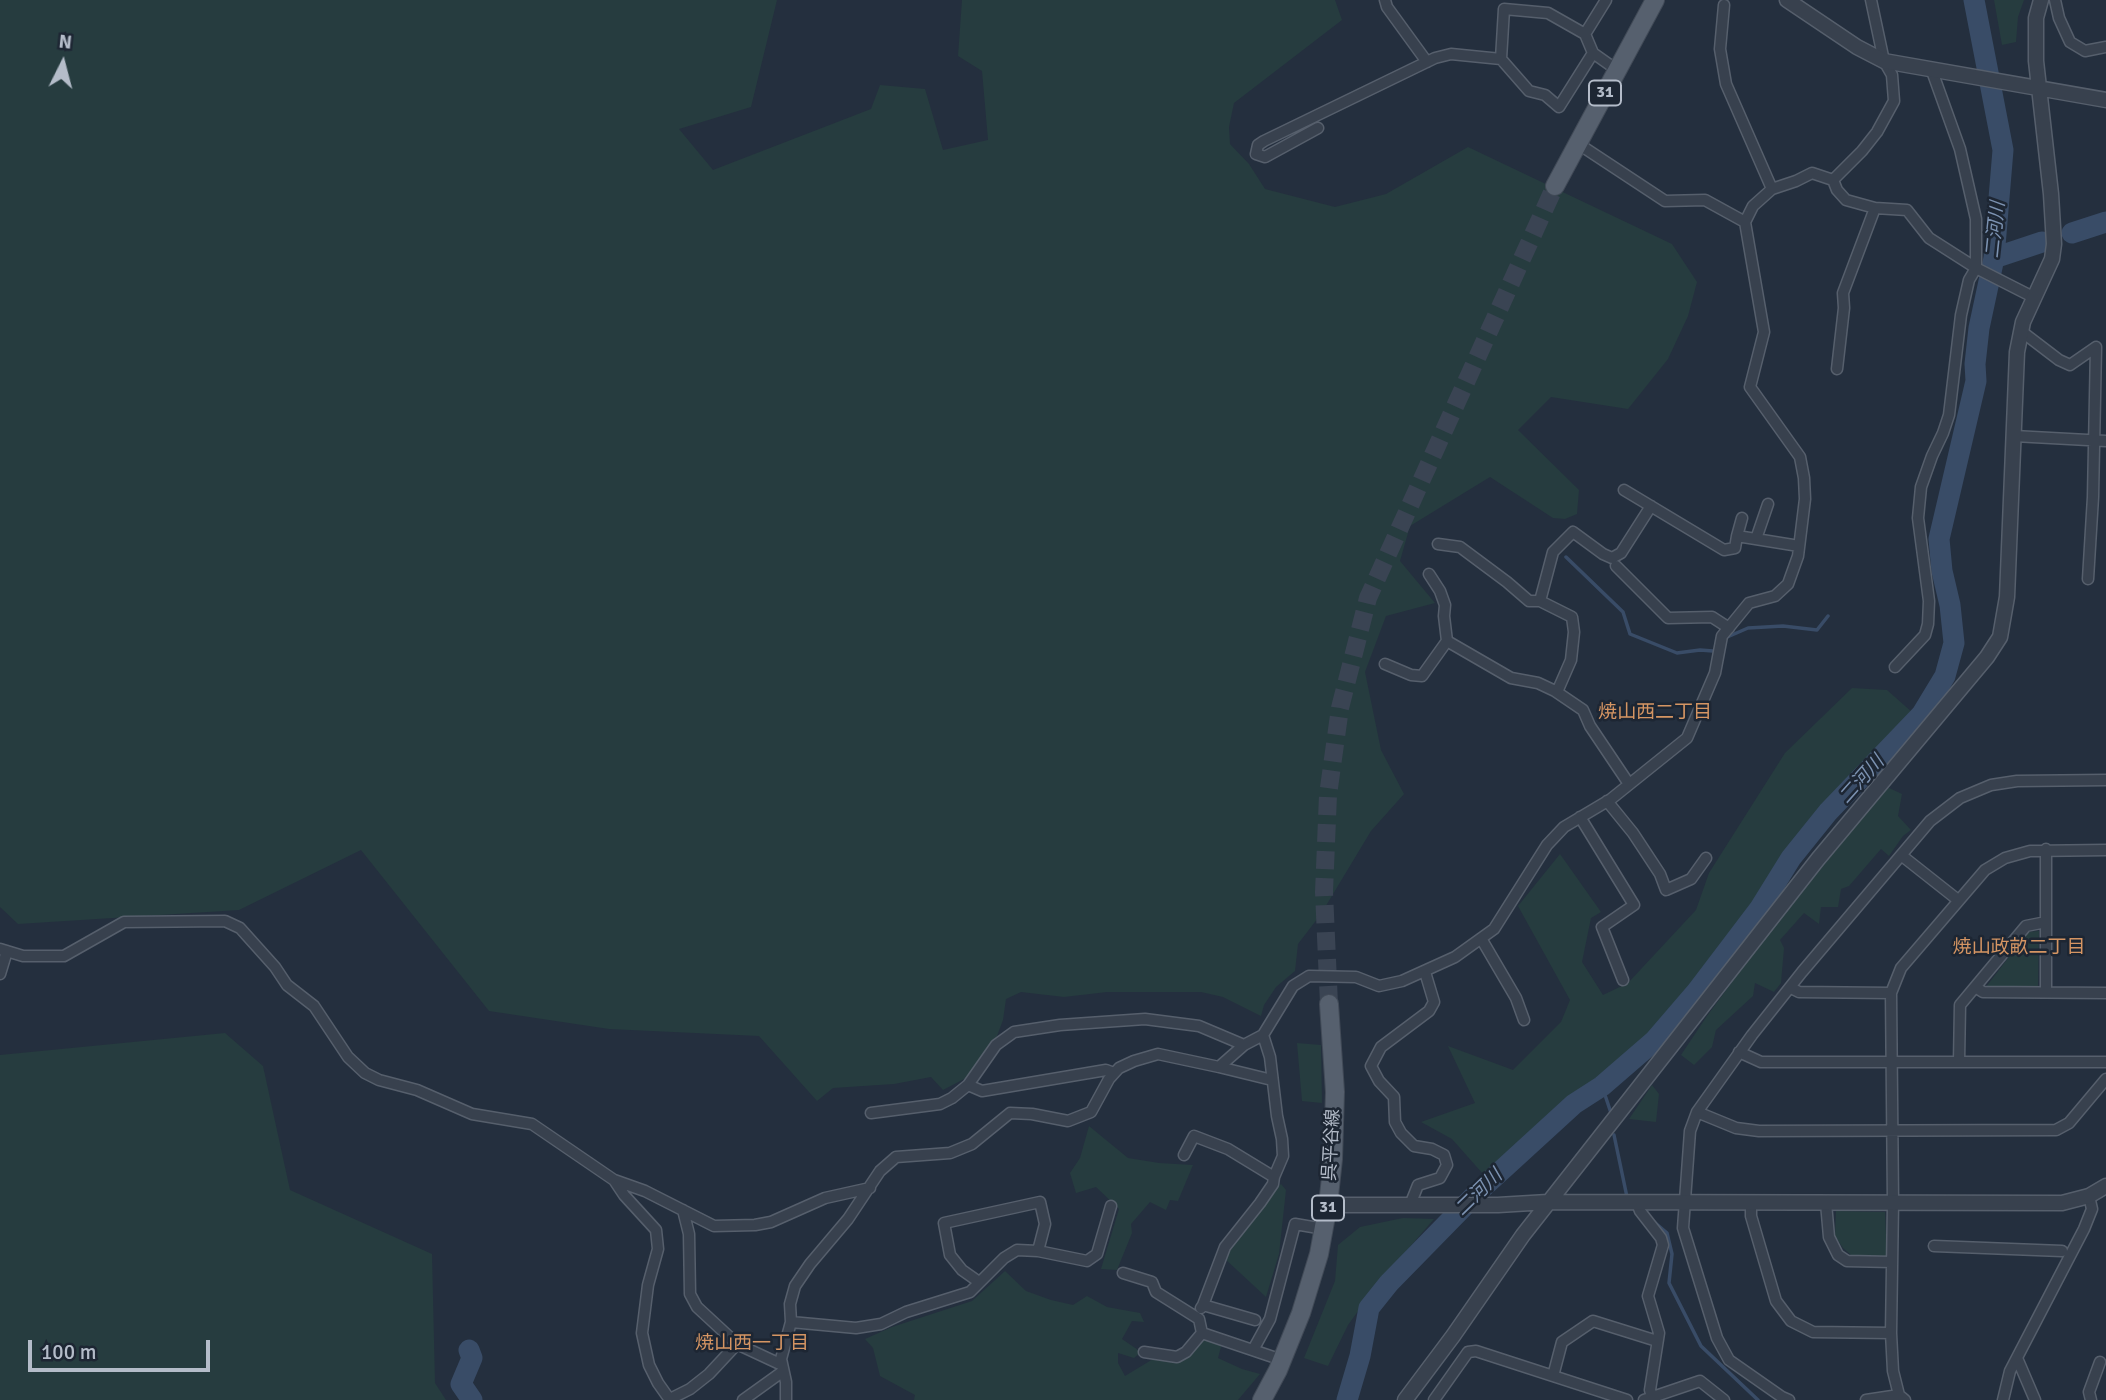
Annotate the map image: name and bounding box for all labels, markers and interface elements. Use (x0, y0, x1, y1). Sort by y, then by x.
north arrow (28, 28, 98, 98)
text: N (57, 29, 73, 55)
road number: 31 (1589, 80, 1621, 106)
water label: 二河川 (1982, 200, 2010, 260)
district label: 焼山西二丁目 (1598, 702, 1712, 724)
water label: 二河川 (1834, 751, 1890, 809)
district label: 焼山政畝二丁目 (1953, 937, 2085, 959)
street label: 呉平谷線 (1319, 1108, 1345, 1182)
water label: 二河川 (1451, 1165, 1507, 1221)
road number: 31 (1312, 1196, 1344, 1220)
scale bar (32, 1326, 214, 1370)
district label: 焼山西一丁目 (695, 1333, 809, 1355)
text: 100 m (41, 1339, 96, 1365)

